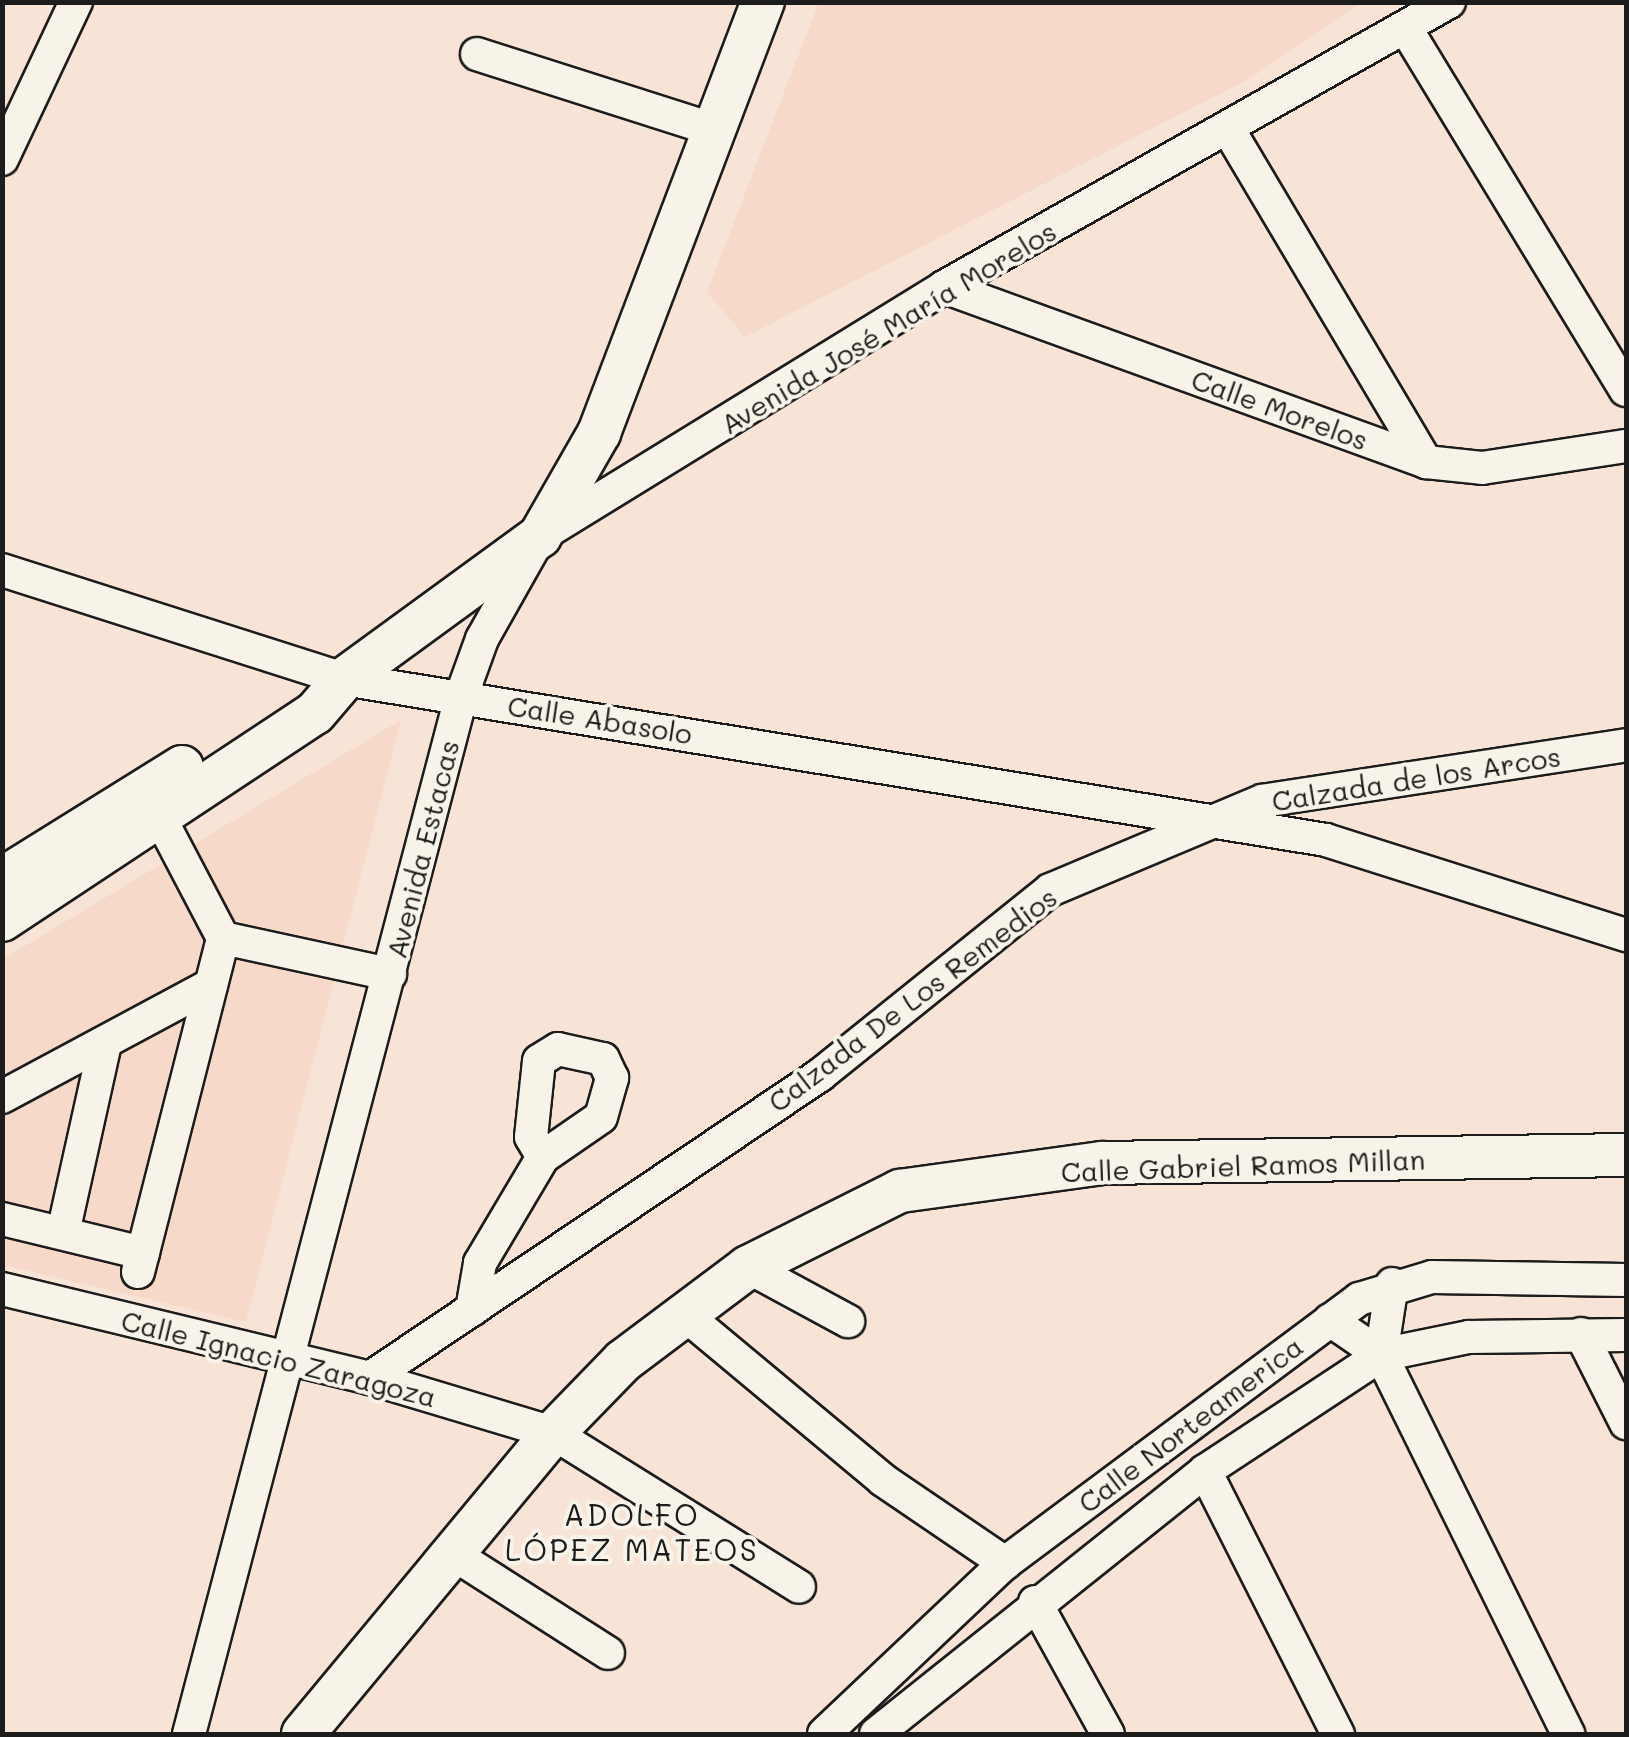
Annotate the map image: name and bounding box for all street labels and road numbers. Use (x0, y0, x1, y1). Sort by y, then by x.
street label: Avenida José María Morelos (714, 213, 1062, 441)
street label: Calle Morelos (1187, 362, 1373, 456)
street label: Calle Abasolo (505, 688, 695, 750)
street label: Avenida Estacas (379, 736, 465, 962)
street label: Calzada de los Arcos (1269, 739, 1563, 817)
street label: Calzada De Los Remedios (761, 880, 1063, 1118)
street label: Calle Gabriel Ramos Millan (1060, 1142, 1426, 1188)
street label: Calle Ignacio Zaragoza (118, 1303, 440, 1413)
street label: Calle Norteamerica (1071, 1329, 1309, 1519)

